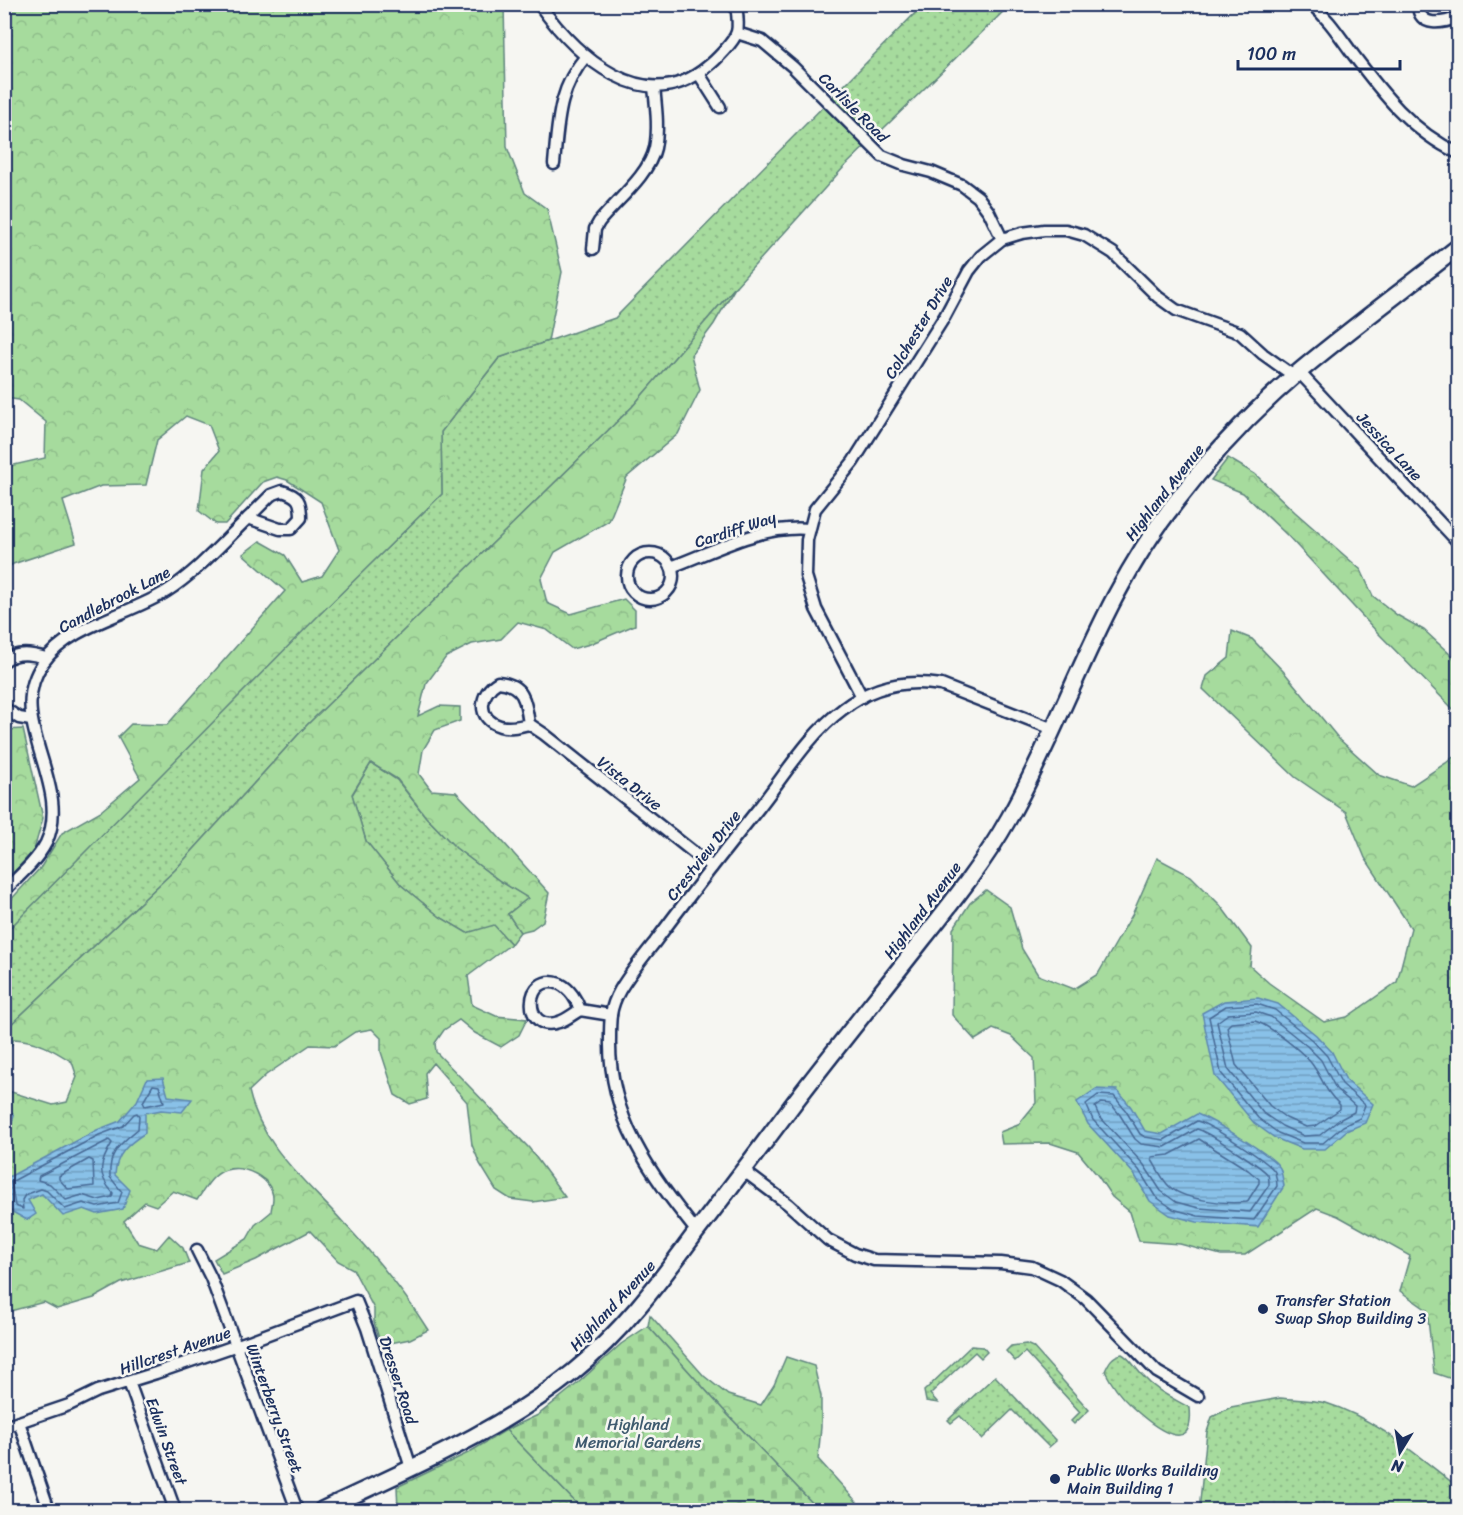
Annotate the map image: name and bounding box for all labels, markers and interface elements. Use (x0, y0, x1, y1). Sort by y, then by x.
scale bar (1238, 33, 1400, 71)
text: 100 m (1247, 38, 1296, 70)
street label: Carlisle Road (811, 65, 897, 151)
street label: Colchester Drive (876, 270, 961, 385)
street label: Jessica Lane (1349, 404, 1430, 488)
street label: Highland Avenue (1117, 437, 1212, 547)
street label: Cardiff Way (691, 502, 780, 556)
street label: Candlebrook Lane (53, 557, 176, 641)
street label: Vista Drive (591, 748, 669, 818)
street label: Crestview Drive (658, 803, 749, 907)
street label: Highland Avenue (876, 855, 969, 966)
street label: Highland Avenue (562, 1253, 663, 1358)
place label: Transfer Station Swap Shop Building 3 (1275, 1286, 1426, 1333)
marker: Transfer Station Swap Shop Building 3 (1256, 1302, 1270, 1316)
street label: Hillcrest Avenue (115, 1318, 235, 1383)
street label: Dresser Road (371, 1332, 427, 1430)
street label: Winterberry Street (238, 1339, 311, 1477)
street label: Edwin Street (137, 1393, 196, 1490)
park label: Highland Memorial Gardens (575, 1410, 702, 1457)
north arrow (1370, 1422, 1430, 1482)
text: N (1388, 1451, 1406, 1482)
place label: Public Works Building Main Building 1 (1067, 1456, 1219, 1503)
marker: Public Works Building Main Building 1 (1048, 1472, 1062, 1486)

